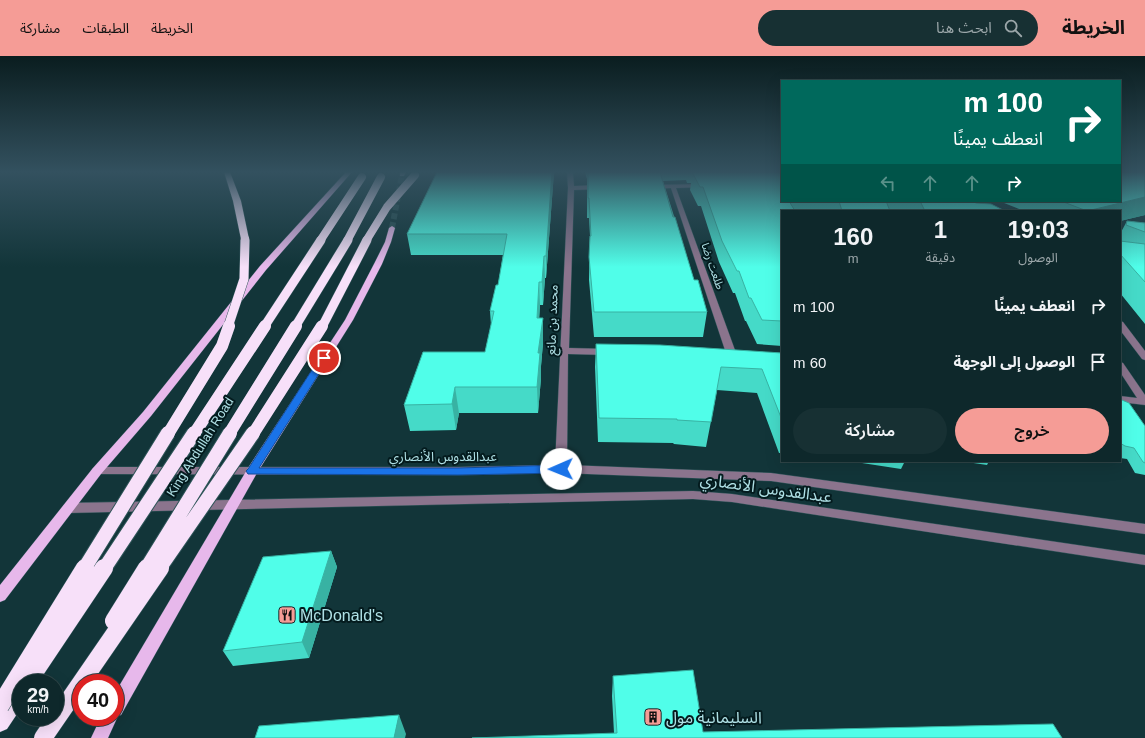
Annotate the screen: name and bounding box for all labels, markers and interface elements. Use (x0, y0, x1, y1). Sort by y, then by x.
search box (758, 10, 1038, 46)
icon: search (1002, 17, 1024, 39)
text: الخريطة (1062, 17, 1125, 38)
text: ابحث هنا (936, 19, 992, 36)
text: مشاركة (20, 20, 60, 36)
text: الطبقات (82, 20, 129, 36)
text: الخريطة (151, 20, 193, 36)
text: 100 m (964, 87, 1043, 118)
icon: right (1057, 96, 1109, 148)
text: انعطف يمينًا (953, 129, 1043, 149)
icon: left (877, 172, 899, 194)
icon: ahead (919, 172, 941, 194)
icon: ahead (961, 172, 983, 194)
icon: right (1003, 172, 1025, 194)
text: 1 (934, 216, 947, 243)
text: 19:03 (1007, 216, 1069, 243)
text: 160 (833, 223, 873, 250)
street label: طلعت رضا (699, 241, 727, 291)
text: دقيقة (926, 250, 955, 265)
text: الوصول (1018, 250, 1058, 265)
text: m (848, 251, 859, 266)
street label: محمد بن مانع (543, 284, 564, 356)
icon: right (1087, 295, 1109, 317)
text: انعطف يمينًا (994, 297, 1075, 314)
text: 100 m (793, 298, 835, 315)
pin (307, 341, 341, 375)
icon: arrive (313, 347, 335, 369)
icon: arrive (1087, 351, 1109, 373)
text: الوصول إلى الوجهة (953, 353, 1075, 370)
text: 60 m (793, 354, 826, 371)
street label: King Abdullah Road (163, 395, 237, 499)
button: مشاركة (793, 408, 947, 454)
button: خروج (955, 408, 1109, 454)
position arrow (540, 448, 582, 490)
street label: عبدالقدوس الأنصاري (389, 449, 497, 467)
street label: عبدالقدوس الأنصاري (699, 470, 833, 509)
restaurant icon: McDonald's (277, 605, 297, 625)
place label: McDonald's (300, 607, 383, 624)
speed limit sign: 40 (72, 674, 124, 726)
text: 29 (27, 684, 49, 706)
text: km/h (27, 704, 49, 715)
building icon: السليمانية مول (643, 707, 663, 727)
place label: السليمانية مول (666, 709, 762, 728)

